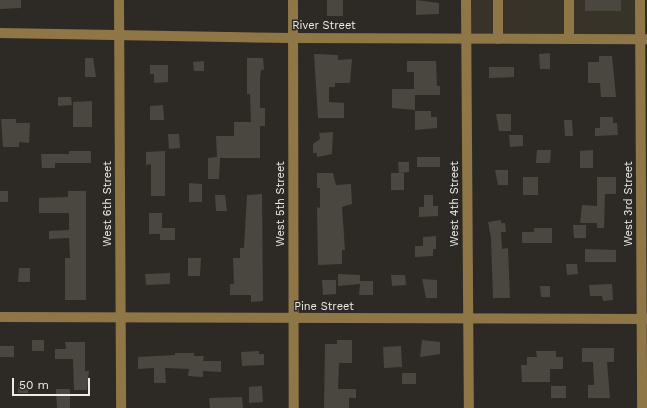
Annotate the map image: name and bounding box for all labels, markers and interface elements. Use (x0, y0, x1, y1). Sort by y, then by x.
street label: River Street (292, 19, 356, 33)
street label: West 6th Street (101, 161, 115, 247)
street label: West 5th Street (274, 161, 288, 247)
street label: West 4th Street (448, 161, 462, 247)
street label: West 3rd Street (622, 161, 636, 247)
street label: Pine Street (294, 300, 354, 314)
scale bar (14, 370, 92, 396)
text: 50 m (19, 378, 49, 392)

